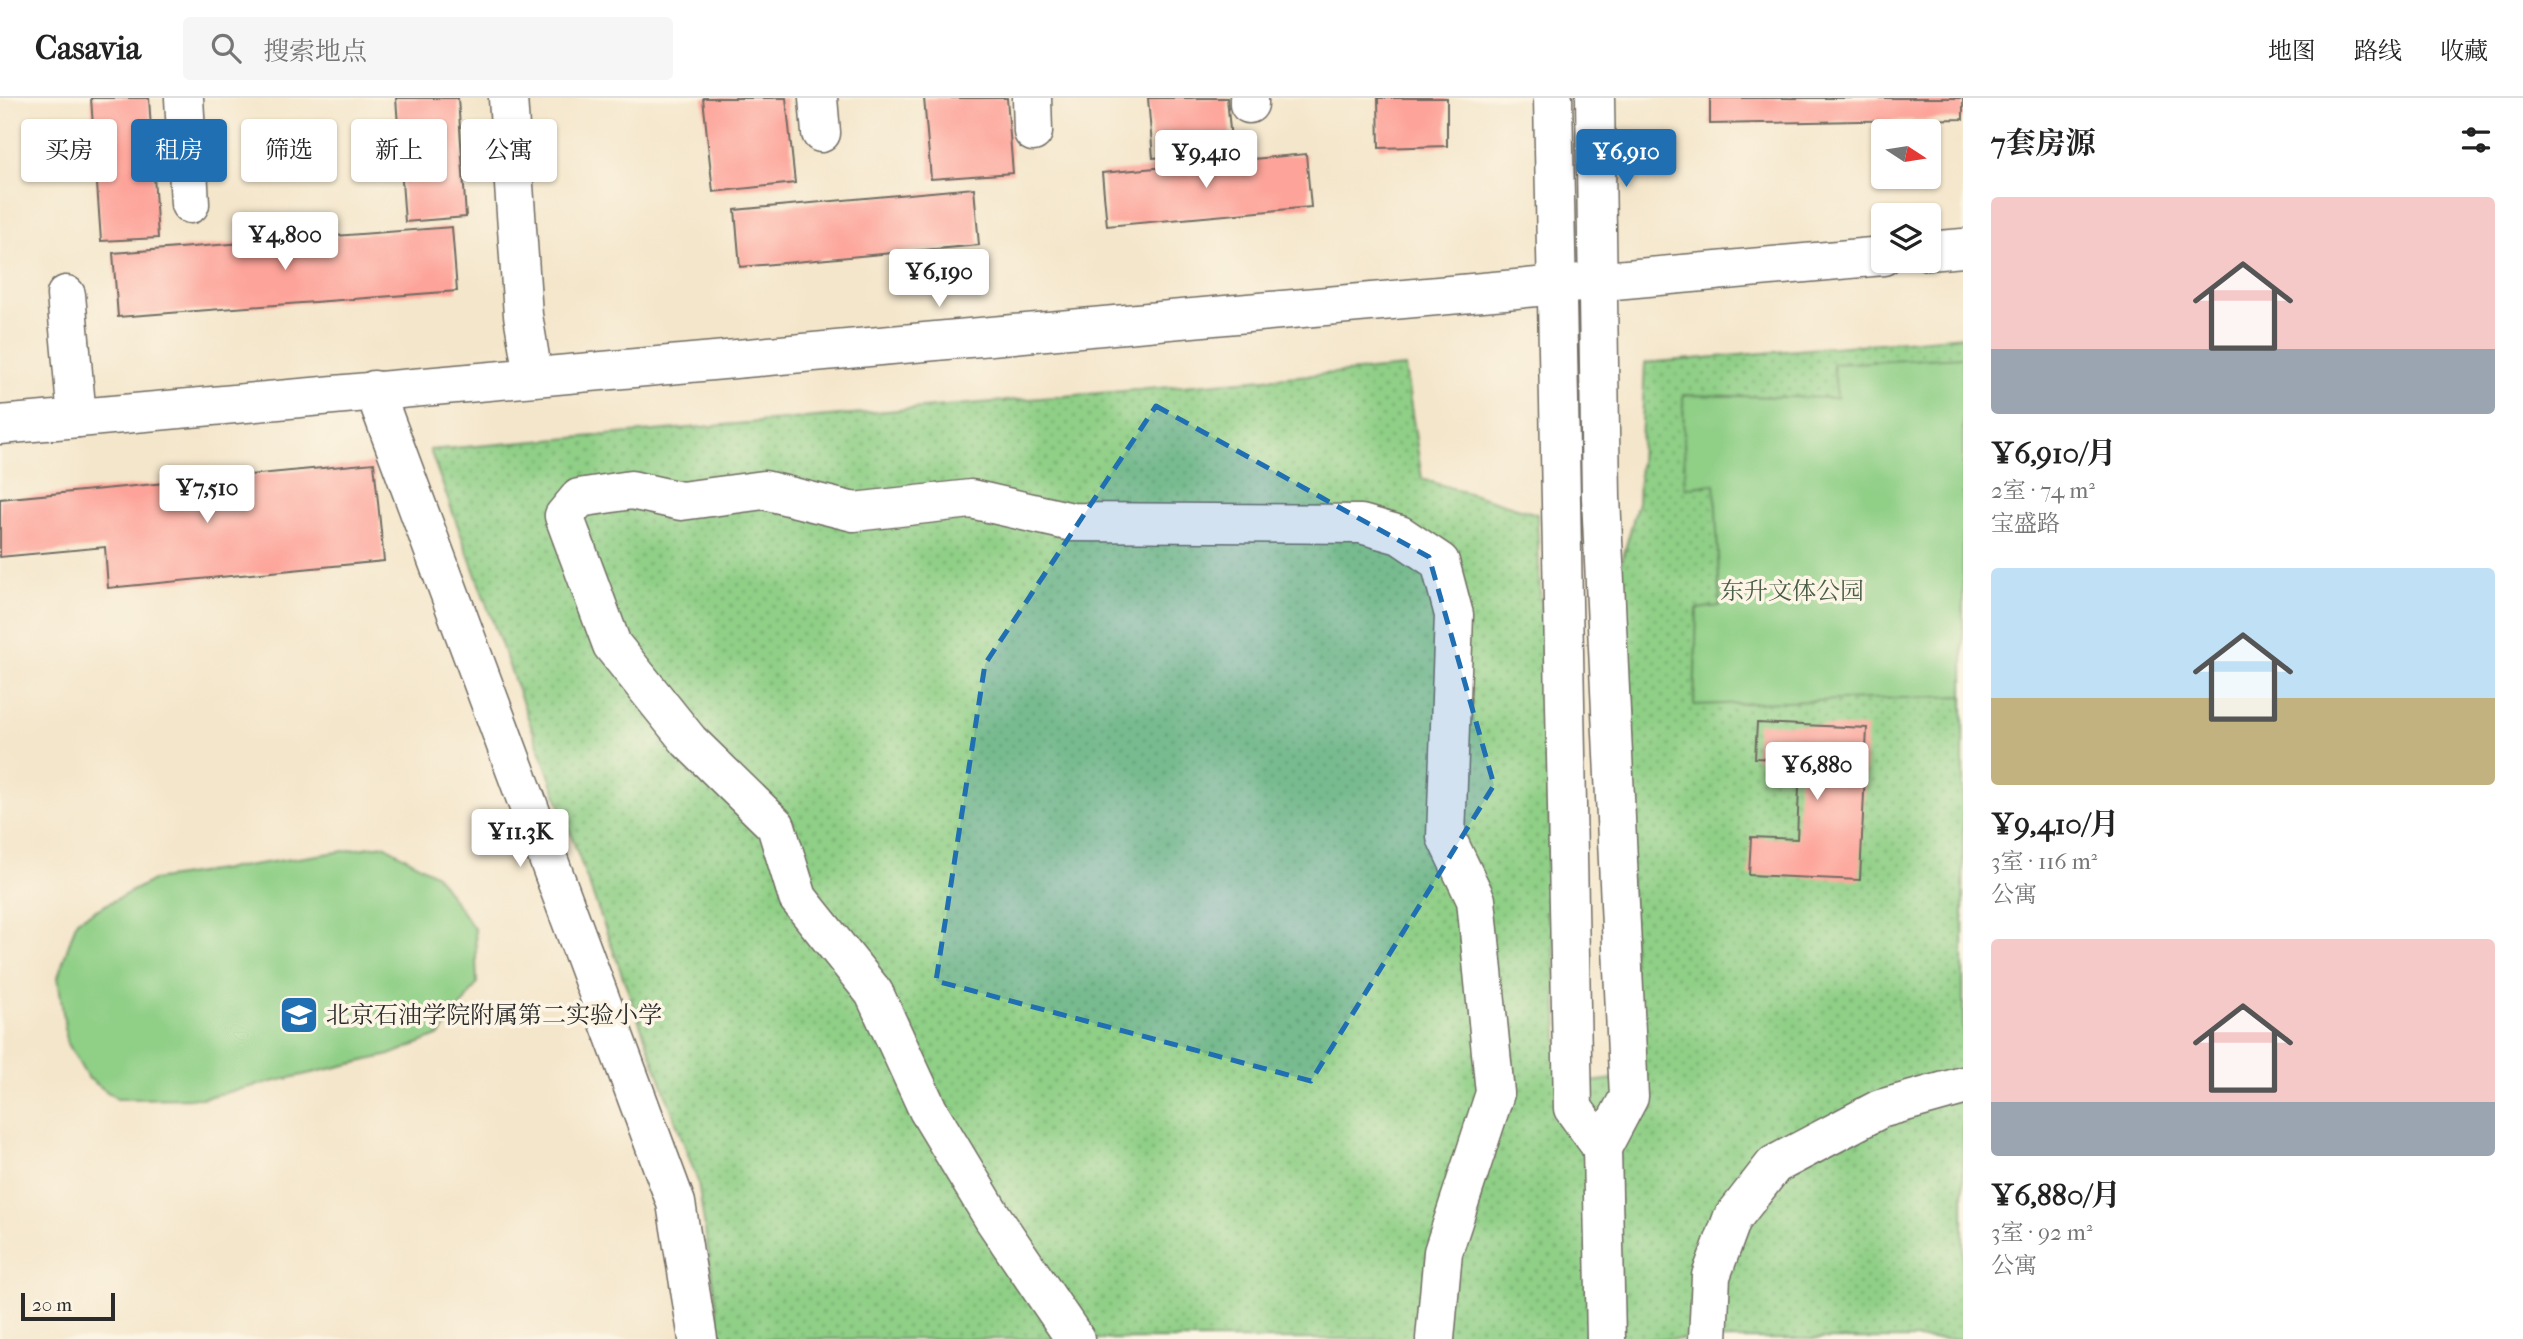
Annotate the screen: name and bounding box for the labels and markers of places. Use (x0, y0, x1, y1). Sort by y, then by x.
pin: ¥9,410 (1149, 130, 1263, 190)
pin: ¥6,910 (1569, 130, 1683, 189)
pin: ¥4,800 (228, 212, 342, 272)
pin: ¥6,190 (882, 250, 996, 309)
pin: ¥7,510 (150, 466, 264, 525)
pin: ¥6,880 (1760, 742, 1874, 802)
pin: ¥11.3K (463, 810, 577, 869)
school or university icon: 北京石油学院附属第二实验小学 (278, 994, 320, 1036)
place label: 北京石油学院附属第二实验小学 (326, 1001, 662, 1029)

